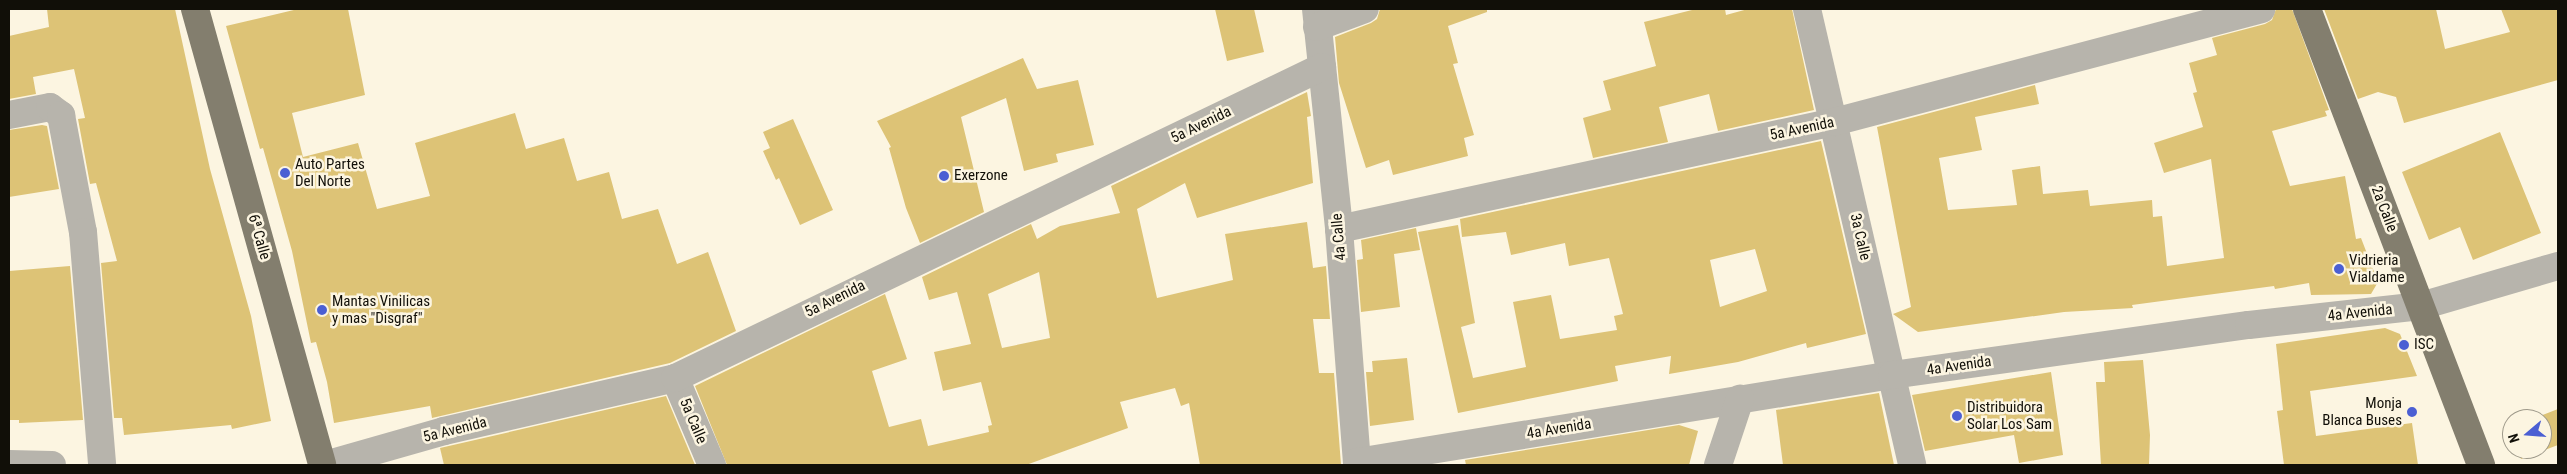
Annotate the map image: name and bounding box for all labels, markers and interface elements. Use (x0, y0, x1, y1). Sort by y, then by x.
street label: 5a Avenida (1168, 103, 1234, 147)
street label: 5a Avenida (1768, 113, 1836, 145)
place label: Auto Partes Del Norte (295, 155, 365, 190)
marker: Auto Partes Del Norte (279, 167, 291, 179)
place label: Exerzone (954, 167, 1008, 185)
marker: Exerzone (938, 170, 950, 182)
street label: 2a Calle (2367, 184, 2401, 234)
street label: 6ª Calle (244, 212, 274, 262)
street label: 4a Calle (1328, 212, 1350, 262)
street label: 3a Calle (1846, 212, 1874, 262)
place label: Vidrieria Vialdame (2349, 251, 2404, 286)
marker: Vidrieria Vialdame (2333, 263, 2345, 275)
street label: 5a Avenida (802, 277, 868, 321)
place label: Mantas Vinilicas y mas "Disgraf" (332, 292, 430, 327)
street label: 4a Avenida (2327, 301, 2393, 325)
marker: Mantas Vinilicas y mas "Disgraf" (316, 304, 328, 316)
place label: ISC (2414, 336, 2434, 354)
marker: ISC (2398, 339, 2410, 351)
street label: 4a Avenida (1926, 353, 1992, 379)
place label: Monja Blanca Buses (2322, 394, 2402, 429)
street label: 5a Calle (675, 396, 711, 446)
place label: Distribuidora Solar Los Sam (1967, 398, 2052, 433)
marker: Monja Blanca Buses (2406, 406, 2418, 418)
north arrow (2502, 409, 2552, 459)
marker: Distribuidora Solar Los Sam (1951, 410, 1963, 422)
street label: 5a Avenida (421, 413, 489, 447)
street label: 4a Avenida (1525, 415, 1593, 443)
text: N (2505, 432, 2523, 445)

